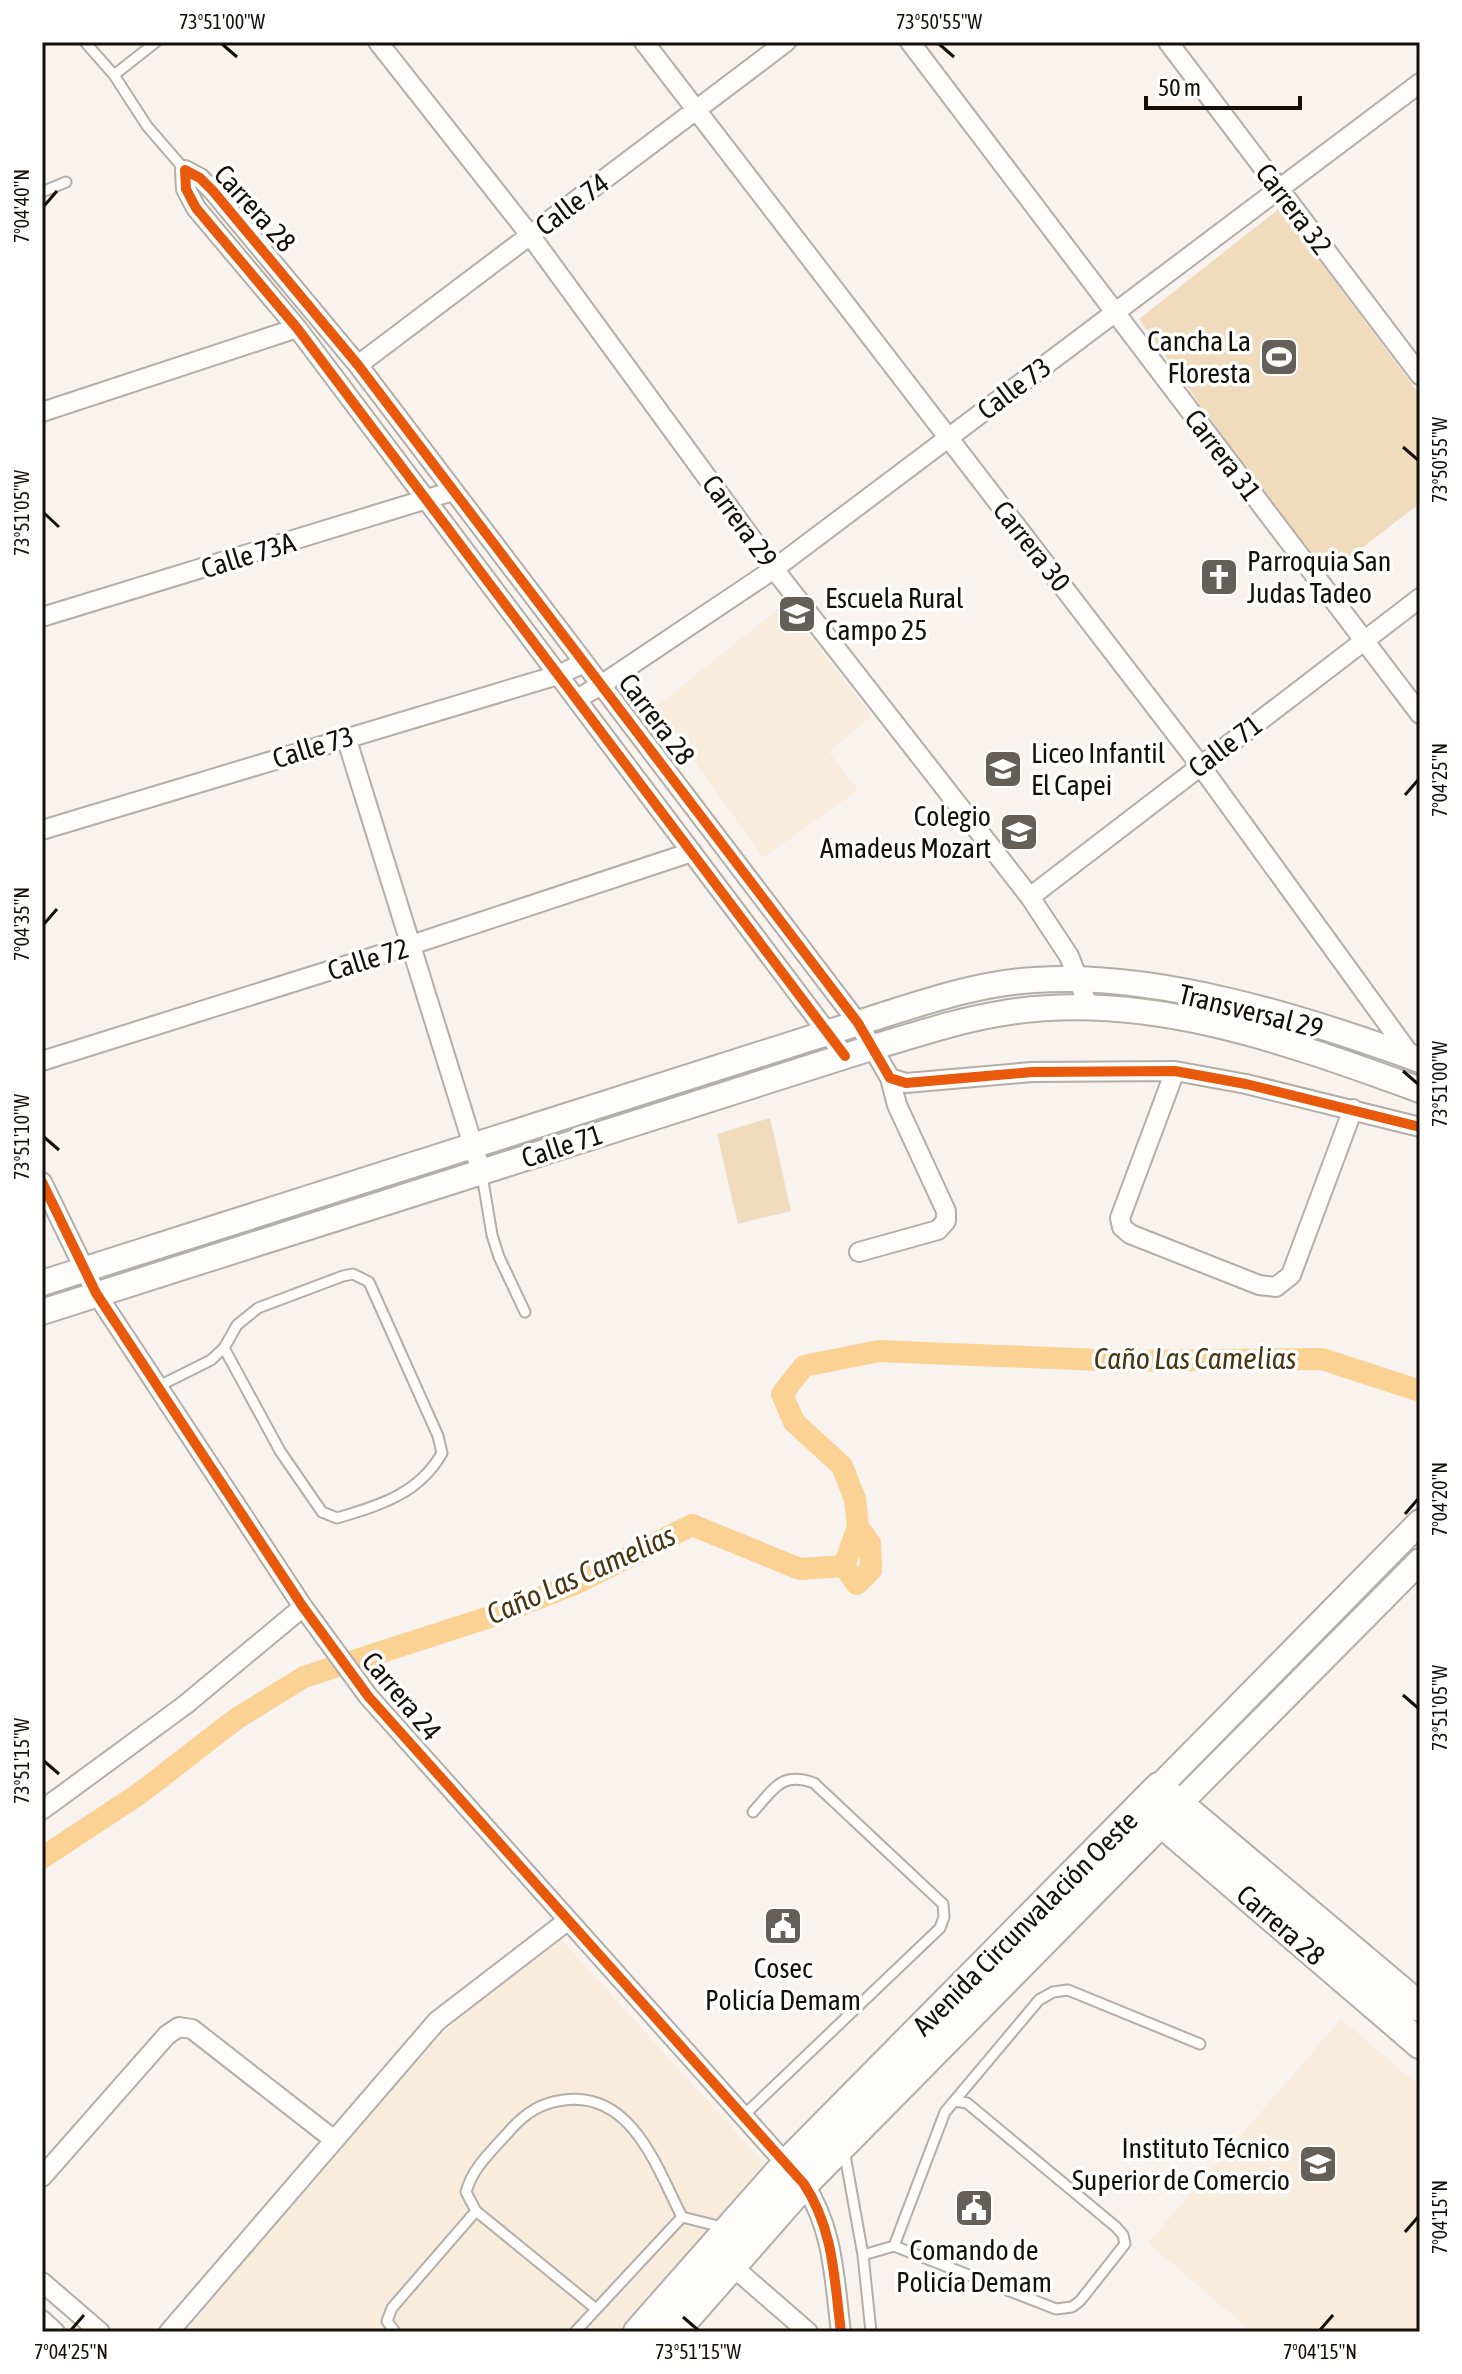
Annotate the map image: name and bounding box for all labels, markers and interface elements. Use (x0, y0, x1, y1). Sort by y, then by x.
text: 73°51'00"W (179, 10, 266, 33)
text: 73°50'55"W (896, 10, 983, 33)
scale bar (1146, 60, 1300, 110)
text: 50 m (1158, 74, 1201, 101)
street label: Carrera 32 (1249, 157, 1339, 261)
street label: Carrera 28 (208, 158, 302, 258)
street label: Calle 74 (529, 166, 615, 242)
text: 7°04'40"N (10, 169, 33, 243)
place label: Cancha La Floresta (1147, 325, 1251, 389)
sports icon: Cancha La Floresta (1258, 336, 1300, 378)
street label: Calle 73 (971, 350, 1057, 426)
street label: Carrera 31 (1178, 403, 1268, 507)
text: 73°50'55"W (1428, 416, 1451, 503)
text: 73°51'05"W (10, 469, 33, 556)
street label: Carrera 29 (696, 469, 784, 573)
street label: Carrera 30 (987, 494, 1077, 598)
street label: Calle 73A (197, 525, 299, 584)
place label: Parroquia San Judas Tadeo (1247, 545, 1391, 609)
church icon: Parroquia San Judas Tadeo (1198, 556, 1240, 598)
place label: Escuela Rural Campo 25 (825, 582, 964, 646)
school or university icon: Escuela Rural Campo 25 (776, 593, 818, 635)
street label: Carrera 28 (612, 667, 702, 771)
street label: Calle 71 (1182, 708, 1268, 784)
street label: Calle 73 (269, 720, 357, 774)
place label: Liceo Infantil El Capei (1031, 737, 1166, 801)
text: 7°04'25"N (1428, 743, 1451, 817)
school or university icon: Liceo Infantil El Capei (982, 748, 1024, 790)
place label: Colegio Amadeus Mozart (820, 800, 991, 864)
school or university icon: Colegio Amadeus Mozart (998, 811, 1040, 853)
text: 7°04'35"N (10, 887, 33, 961)
street label: Calle 72 (324, 932, 412, 986)
street label: Transversal 29 (1176, 978, 1326, 1044)
text: 73°51'00"W (1428, 1040, 1451, 1127)
text: 73°51'10"W (10, 1093, 33, 1180)
street label: Calle 71 (518, 1118, 606, 1174)
water label: Caño Las Camelias (1094, 1341, 1296, 1375)
text: 7°04'20"N (1428, 1462, 1451, 1536)
water label: Caño Las Camelias (481, 1517, 680, 1631)
street label: Carrera 24 (356, 1645, 448, 1747)
text: 73°51'05"W (1428, 1664, 1451, 1751)
text: 73°51'15"W (10, 1717, 33, 1804)
street label: Avenida Circunvalación Oeste (906, 1804, 1144, 2042)
street label: Carrera 28 (1231, 1878, 1331, 1972)
public building icon: Cosec Policía Demam (762, 1905, 804, 1947)
place label: Cosec Policía Demam (705, 1952, 861, 2016)
place label: Instituto Técnico Superior de Comercio (1072, 2132, 1290, 2196)
school or university icon: Instituto Técnico Superior de Comercio (1297, 2143, 1339, 2185)
text: 7°04'15"N (1428, 2180, 1451, 2254)
public building icon: Comando de Policía Demam (953, 2187, 995, 2229)
place label: Comando de Policía Demam (896, 2234, 1052, 2298)
text: 7°04'25"N (34, 2340, 108, 2363)
text: 73°51'15"W (655, 2340, 742, 2363)
text: 7°04'15"N (1283, 2340, 1357, 2363)

